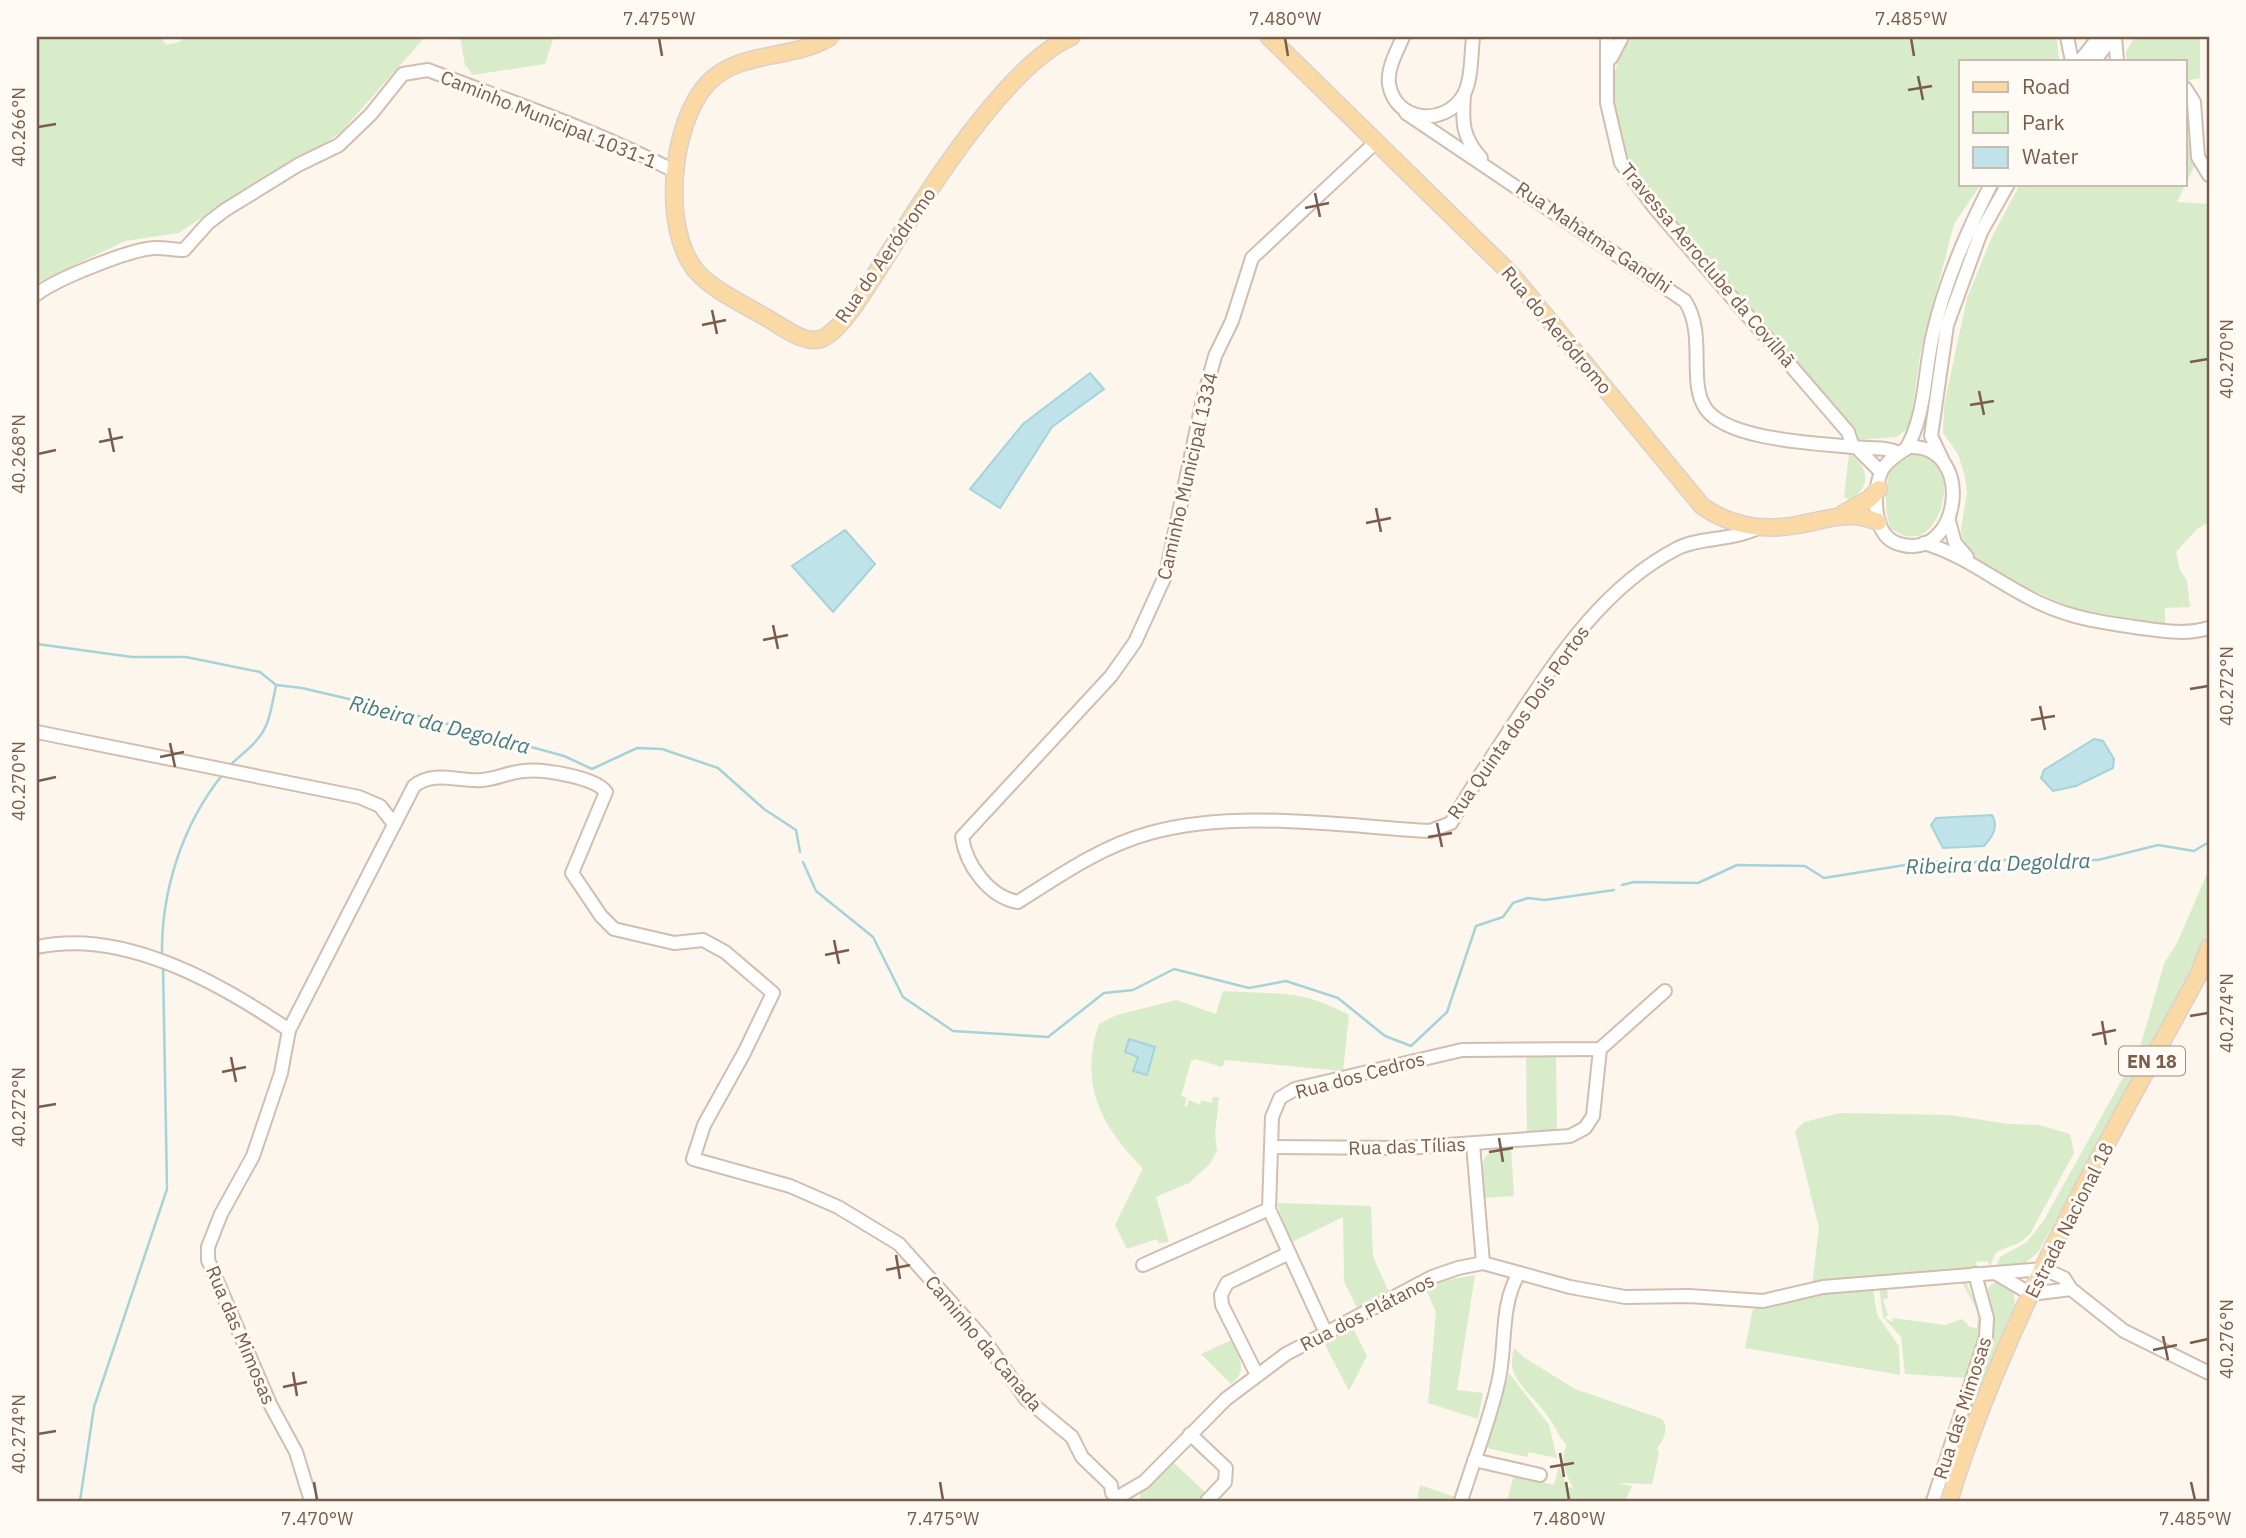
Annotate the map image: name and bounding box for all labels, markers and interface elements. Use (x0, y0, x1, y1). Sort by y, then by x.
text: 7.475°W (623, 7, 695, 30)
text: 7.480°W (1249, 7, 1321, 30)
text: 7.485°W (1875, 7, 1947, 30)
legend (1959, 60, 2186, 186)
street label: Caminho Municipal 1031-1 (437, 65, 661, 173)
text: Road (2022, 72, 2070, 100)
text: 40.266°N (7, 87, 30, 167)
text: Park (2022, 108, 2065, 136)
text: Water (2022, 142, 2079, 170)
street label: Travessa Aeroclube da Covilhã (1615, 158, 1801, 372)
street label: Rua Mahatma Gandhi (1512, 176, 1676, 298)
street label: Rua do Aeródromo (829, 183, 941, 327)
street label: Rua do Aeródromo (1497, 261, 1617, 399)
text: 40.270°N (2215, 319, 2238, 399)
street label: Caminho Municipal 1334 (1151, 370, 1223, 582)
text: 40.268°N (7, 414, 30, 494)
street label: Rua Quinta dos Dois Portos (1442, 620, 1594, 824)
text: 40.272°N (2215, 646, 2238, 726)
water label: Ribeira da Degoldra (347, 688, 533, 760)
text: 40.270°N (7, 741, 30, 821)
water label: Ribeira da Degoldra (1905, 846, 2091, 880)
text: 40.274°N (2215, 973, 2238, 1053)
street label: Rua dos Cedros (1293, 1046, 1427, 1104)
road number: EN 18 (2119, 1046, 2185, 1076)
text: 40.272°N (7, 1067, 30, 1147)
street label: Rua das Tílias (1348, 1132, 1466, 1160)
street label: Estrada Nacional 18 (2019, 1138, 2119, 1302)
street label: Rua das Mimosas (201, 1262, 281, 1408)
street label: Rua dos Plátanos (1296, 1268, 1438, 1356)
street label: Caminho da Canada (920, 1270, 1048, 1416)
text: 40.276°N (2215, 1299, 2238, 1379)
street label: Rua das Mimosas (1928, 1334, 1996, 1482)
text: 40.274°N (7, 1394, 30, 1474)
text: 7.470°W (281, 1507, 353, 1530)
text: 7.475°W (907, 1507, 979, 1530)
text: 7.480°W (1533, 1507, 1605, 1530)
text: 7.485°W (2159, 1507, 2231, 1530)

